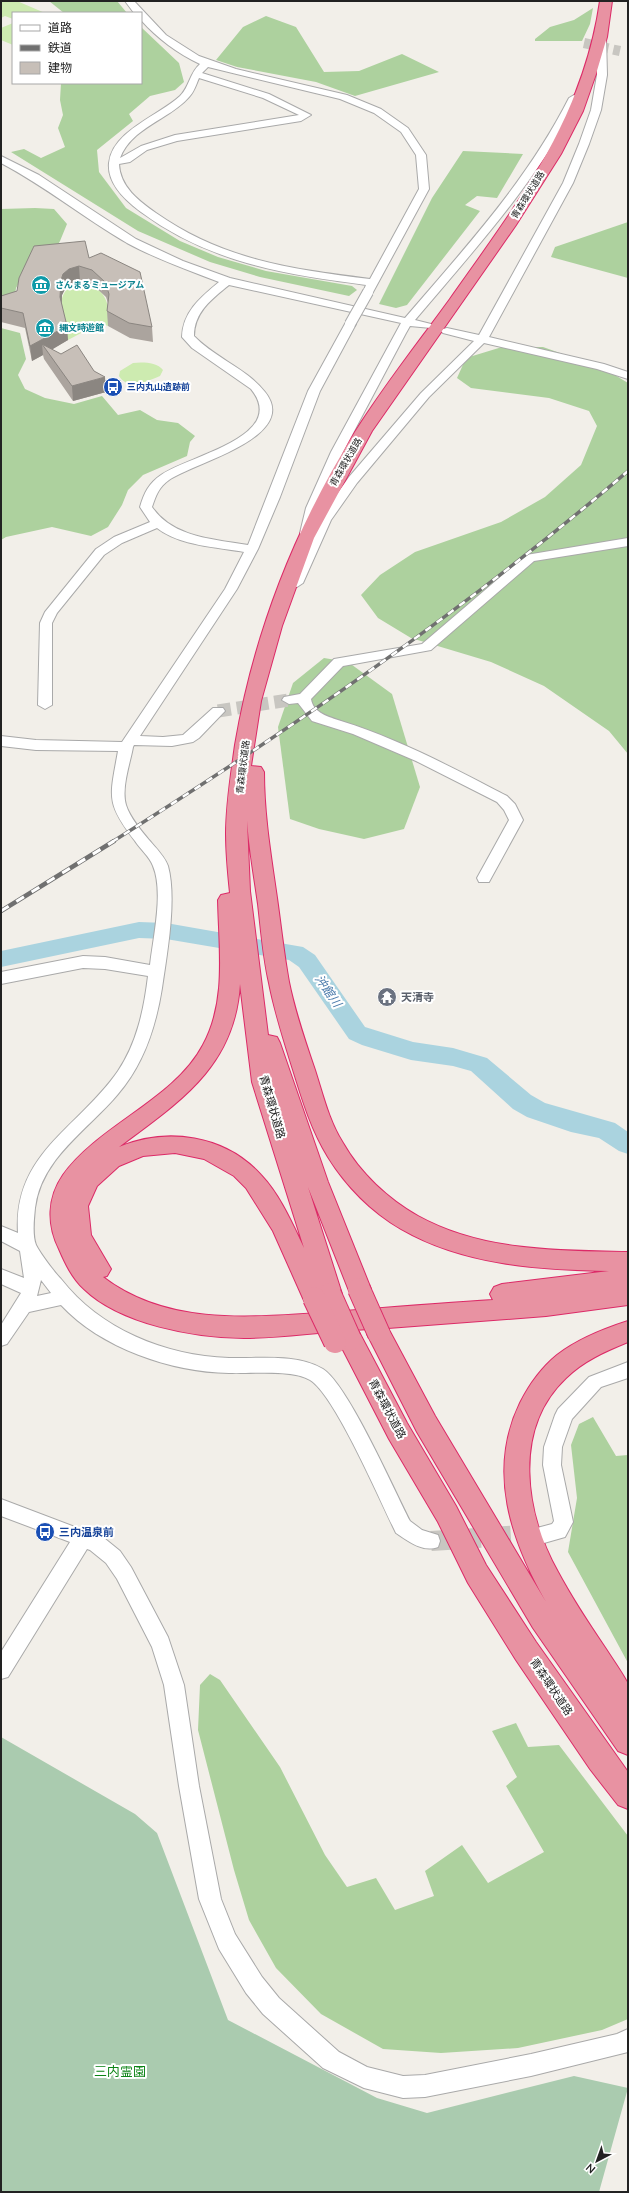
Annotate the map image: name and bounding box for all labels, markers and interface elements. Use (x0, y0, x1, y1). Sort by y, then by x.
legend (12, 12, 142, 84)
text: 道路 (48, 20, 72, 36)
text: 鉄道 (48, 40, 72, 56)
text: 建物 (48, 60, 72, 76)
street label: 青森環状道路 (509, 169, 547, 221)
museum icon: さんまるミュージアム (30, 274, 52, 296)
place label: さんまるミュージアム (55, 279, 144, 291)
museum icon: 縄文時遊館 (34, 317, 56, 339)
place label: 縄文時遊館 (59, 322, 104, 334)
bus stop icon: 三内丸山遺跡前 (102, 376, 124, 398)
place label: 三内丸山遺跡前 (127, 381, 190, 393)
street label: 青森環状道路 (327, 436, 365, 488)
street label: 青森環状道路 (234, 739, 252, 795)
water label: 沖館川 (311, 972, 346, 1012)
temple icon: 天清寺 (376, 986, 398, 1008)
place label: 天清寺 (401, 990, 434, 1005)
street label: 青森環状道路 (256, 1073, 288, 1141)
street label: 青森環状道路 (365, 1376, 409, 1442)
bus stop icon: 三内温泉前 (34, 1521, 56, 1543)
place label: 三内温泉前 (59, 1525, 114, 1540)
street label: 青森環状道路 (526, 1655, 576, 1719)
park label: 三内霊園 (94, 2063, 146, 2081)
north arrow (577, 2141, 617, 2181)
text: N (583, 2160, 599, 2177)

